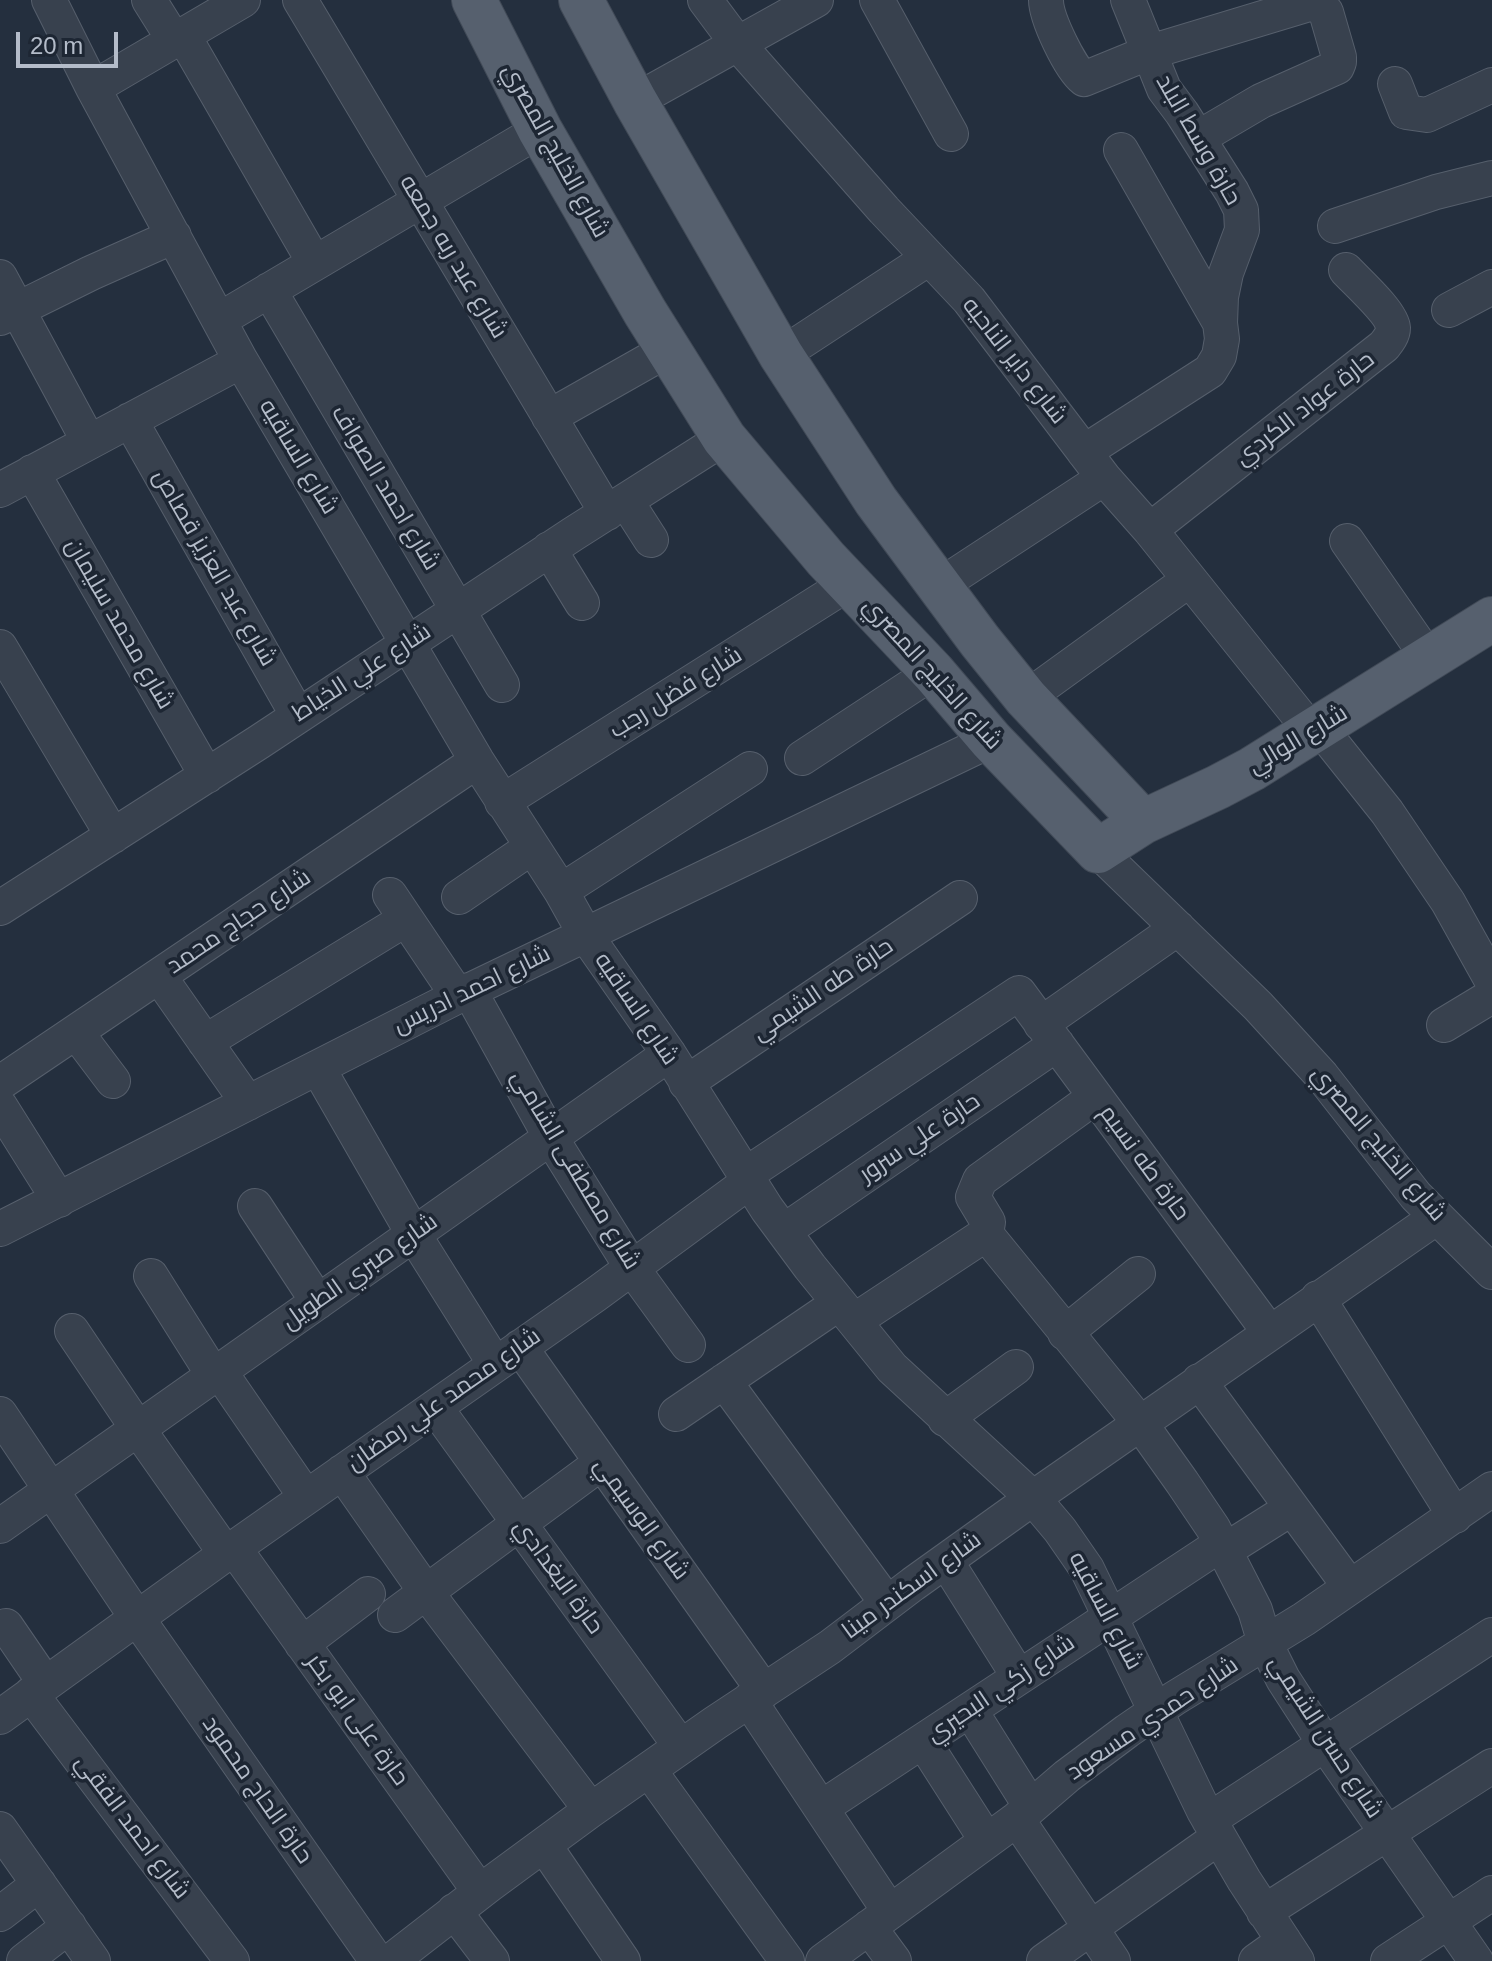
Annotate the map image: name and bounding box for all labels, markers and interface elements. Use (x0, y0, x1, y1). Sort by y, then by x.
scale bar (20, 16, 122, 66)
text: 20 m (30, 32, 83, 59)
street label: شارع الخليج المصري (495, 59, 615, 243)
street label: حارة وسط البلد (1149, 69, 1247, 211)
street label: شارع عبد ربه جمعه (393, 170, 513, 344)
street label: شارع داير الناحيه (956, 292, 1072, 430)
street label: حارة عواد الكردي (1229, 346, 1381, 472)
street label: شارع الساقيه (252, 394, 344, 520)
street label: شارع احمد الصواف (324, 400, 446, 576)
street label: شارع عبد العزيز قصاص (146, 465, 282, 671)
street label: شارع محمد سليمان (58, 534, 180, 714)
street label: شارع الخليج المصري (856, 592, 1008, 756)
street label: شارع علي الخياط (287, 618, 437, 728)
street label: شارع فضل رجب (604, 641, 748, 745)
street label: شارع الوالي (1243, 699, 1353, 781)
street label: شارع حجاج محمد (162, 863, 316, 981)
street label: حارة طه الشيمي (747, 932, 899, 1048)
street label: شارع احمد ادريس (389, 940, 555, 1040)
street label: شارع الساقيه (588, 947, 684, 1071)
street label: شارع الخليج المصري (1304, 1060, 1452, 1228)
street label: شارع مصطفى الشامي (504, 1065, 646, 1275)
street label: حارة علي سرور (854, 1087, 986, 1189)
street label: حارة طه نسيم (1092, 1100, 1196, 1226)
street label: شارع صبري الطويل (277, 1208, 443, 1336)
street label: شارع محمد علي رمضان (341, 1322, 547, 1478)
street label: شارع الوسيمي (587, 1452, 695, 1586)
street label: حارة البغدادي (507, 1514, 609, 1640)
street label: شارع اسكندر مينا (837, 1526, 987, 1646)
street label: شارع الساقيه (1062, 1547, 1148, 1675)
street label: شارع زكي البحيري (921, 1629, 1081, 1749)
street label: حارة على ابو بكر (299, 1648, 415, 1792)
street label: شارع حسن الشيمي (1262, 1650, 1388, 1824)
street label: شارع حمدي مسعود (1062, 1651, 1244, 1787)
street label: حارة الحاج محمود (195, 1710, 319, 1870)
street label: شارع احمد الفقي (68, 1749, 196, 1905)

